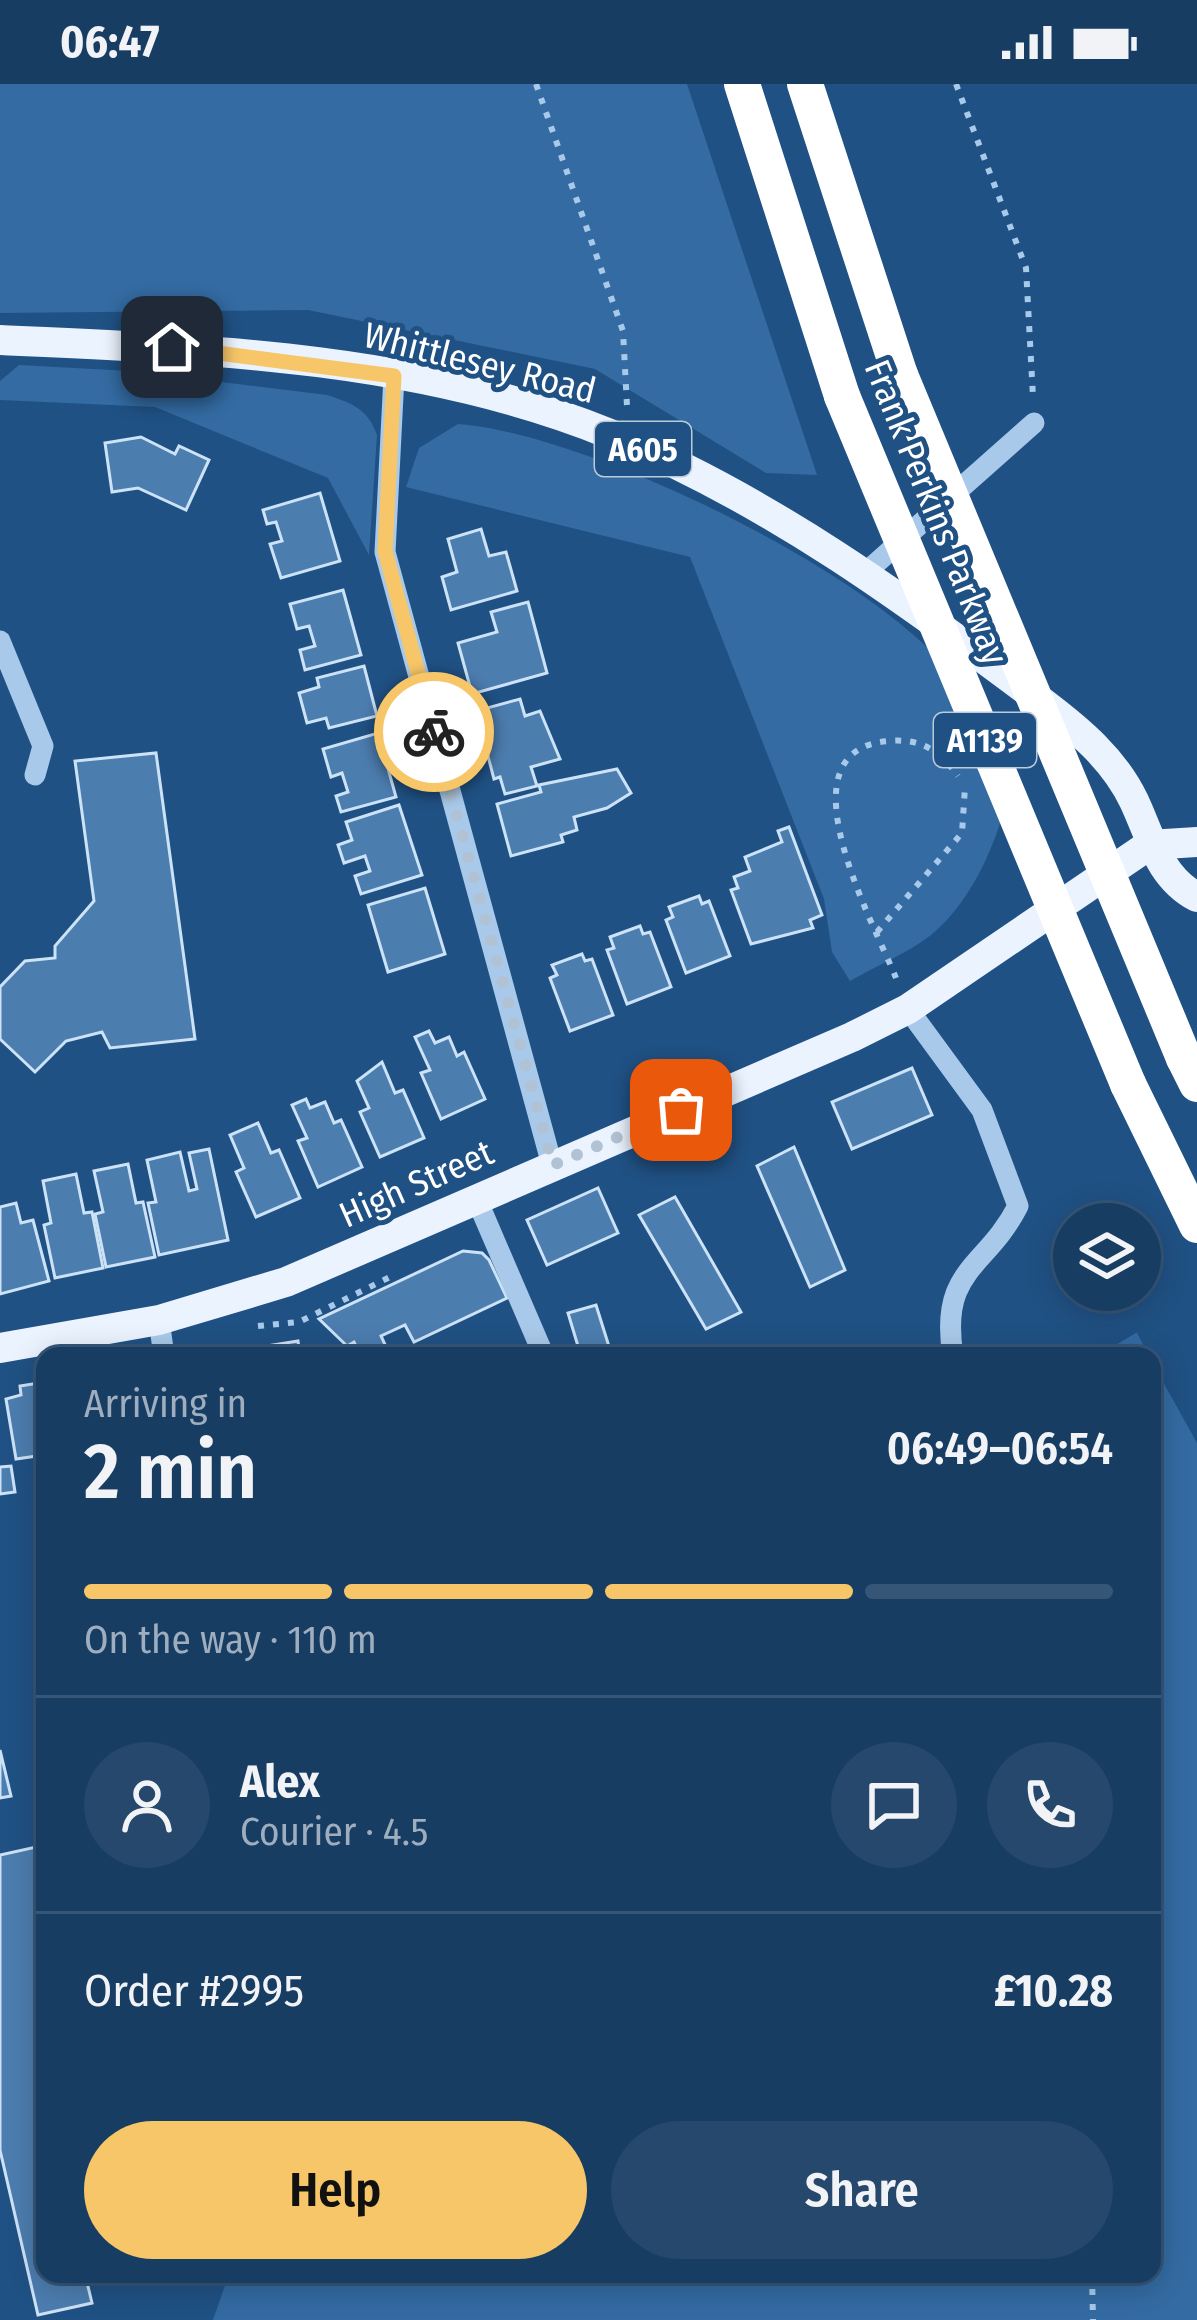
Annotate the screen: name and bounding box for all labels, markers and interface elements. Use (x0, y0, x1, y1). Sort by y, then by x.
text: 06:47 (60, 15, 160, 69)
pin (121, 296, 223, 398)
street label: Whittlesey Road (359, 313, 600, 413)
icon: home (139, 314, 205, 380)
street label: Frank Perkins Parkway (855, 354, 1017, 671)
road number: A605 (595, 422, 691, 476)
courier (374, 672, 494, 792)
icon: bike (401, 699, 467, 765)
road number: A1139 (934, 713, 1036, 767)
pin (630, 1059, 732, 1161)
icon: bag (648, 1077, 714, 1143)
street label: High Street (333, 1130, 500, 1237)
map controls (1053, 1203, 1161, 1311)
button: layers (1053, 1203, 1161, 1311)
text: Arriving in (84, 1381, 247, 1427)
text: 06:49–06:54 (887, 1422, 1113, 1476)
text: 2 min (84, 1425, 257, 1519)
text: On the way · 110 m (84, 1617, 377, 1663)
button: person (84, 1742, 210, 1868)
button: chat (831, 1742, 957, 1868)
button: phone (987, 1742, 1113, 1868)
text: Alex (240, 1755, 320, 1809)
text: Courier · 4.5 (240, 1809, 428, 1855)
text: Order #2995 (84, 1964, 304, 2018)
text: £10.28 (994, 1964, 1113, 2018)
button: Help (84, 2121, 587, 2259)
button: Share (611, 2121, 1113, 2259)

